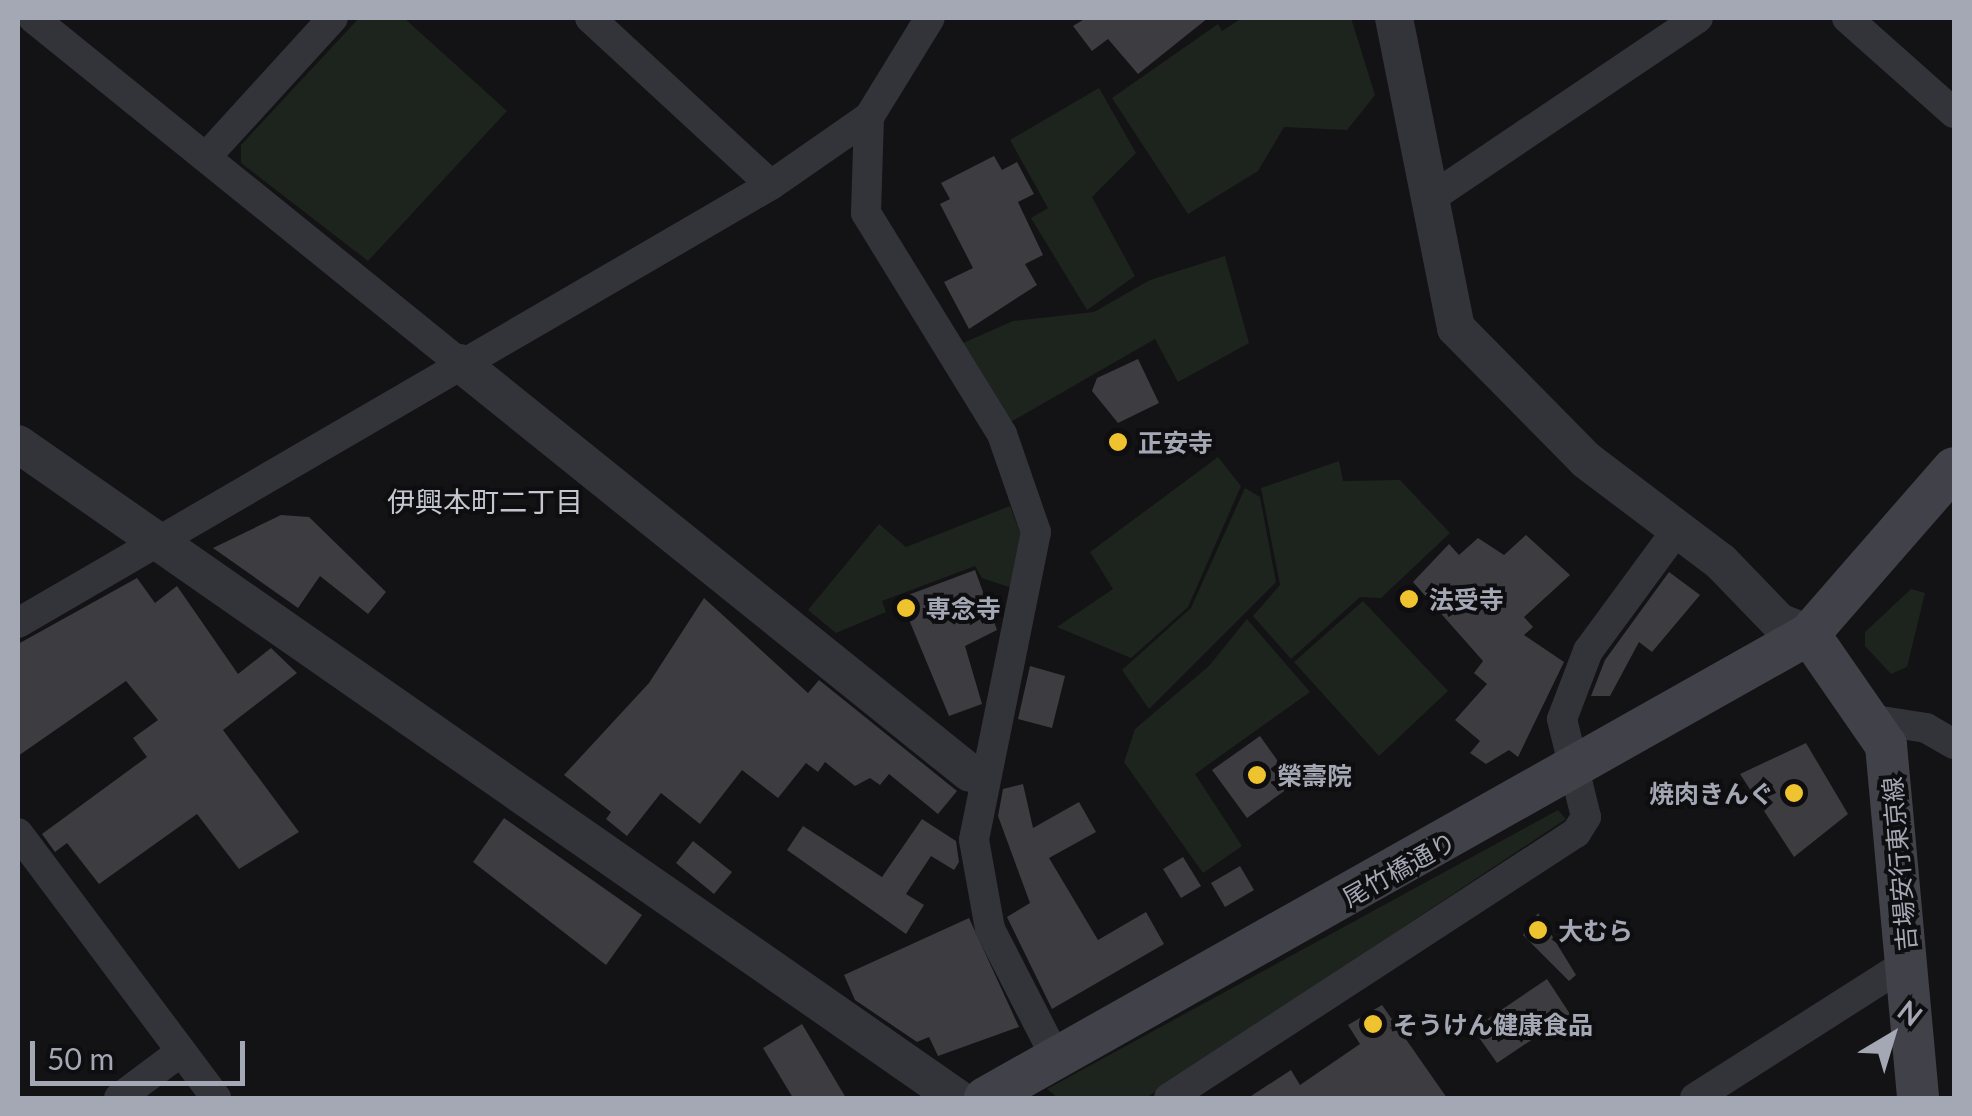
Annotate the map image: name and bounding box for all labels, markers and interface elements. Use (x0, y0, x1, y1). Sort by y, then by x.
place label: 正安寺 (1138, 427, 1213, 457)
marker: 正安寺 (1107, 431, 1129, 453)
district label: 伊興本町二丁目 (387, 484, 583, 518)
place label: 法受寺 (1429, 584, 1504, 614)
marker: 法受寺 (1398, 588, 1420, 610)
place label: 専念寺 (926, 593, 1001, 623)
marker: 専念寺 (895, 597, 917, 619)
place label: 榮壽院 (1277, 760, 1352, 790)
marker: 榮壽院 (1246, 764, 1268, 786)
street label: 吉場安行東京線 (1876, 776, 1922, 952)
place label: 焼肉きんぐ (1649, 778, 1774, 808)
marker: 焼肉きんぐ (1783, 782, 1805, 804)
street label: 尾竹橋通り (1337, 826, 1461, 912)
place label: 大むら (1558, 915, 1633, 945)
marker: 大むら (1527, 919, 1549, 941)
north arrow (1842, 986, 1942, 1086)
text: N (1891, 992, 1929, 1032)
place label: そうけん健康食品 (1393, 1009, 1593, 1039)
marker: そうけん健康食品 (1362, 1013, 1384, 1035)
scale bar (35, 1021, 250, 1083)
text: 50 m (47, 1040, 114, 1076)

